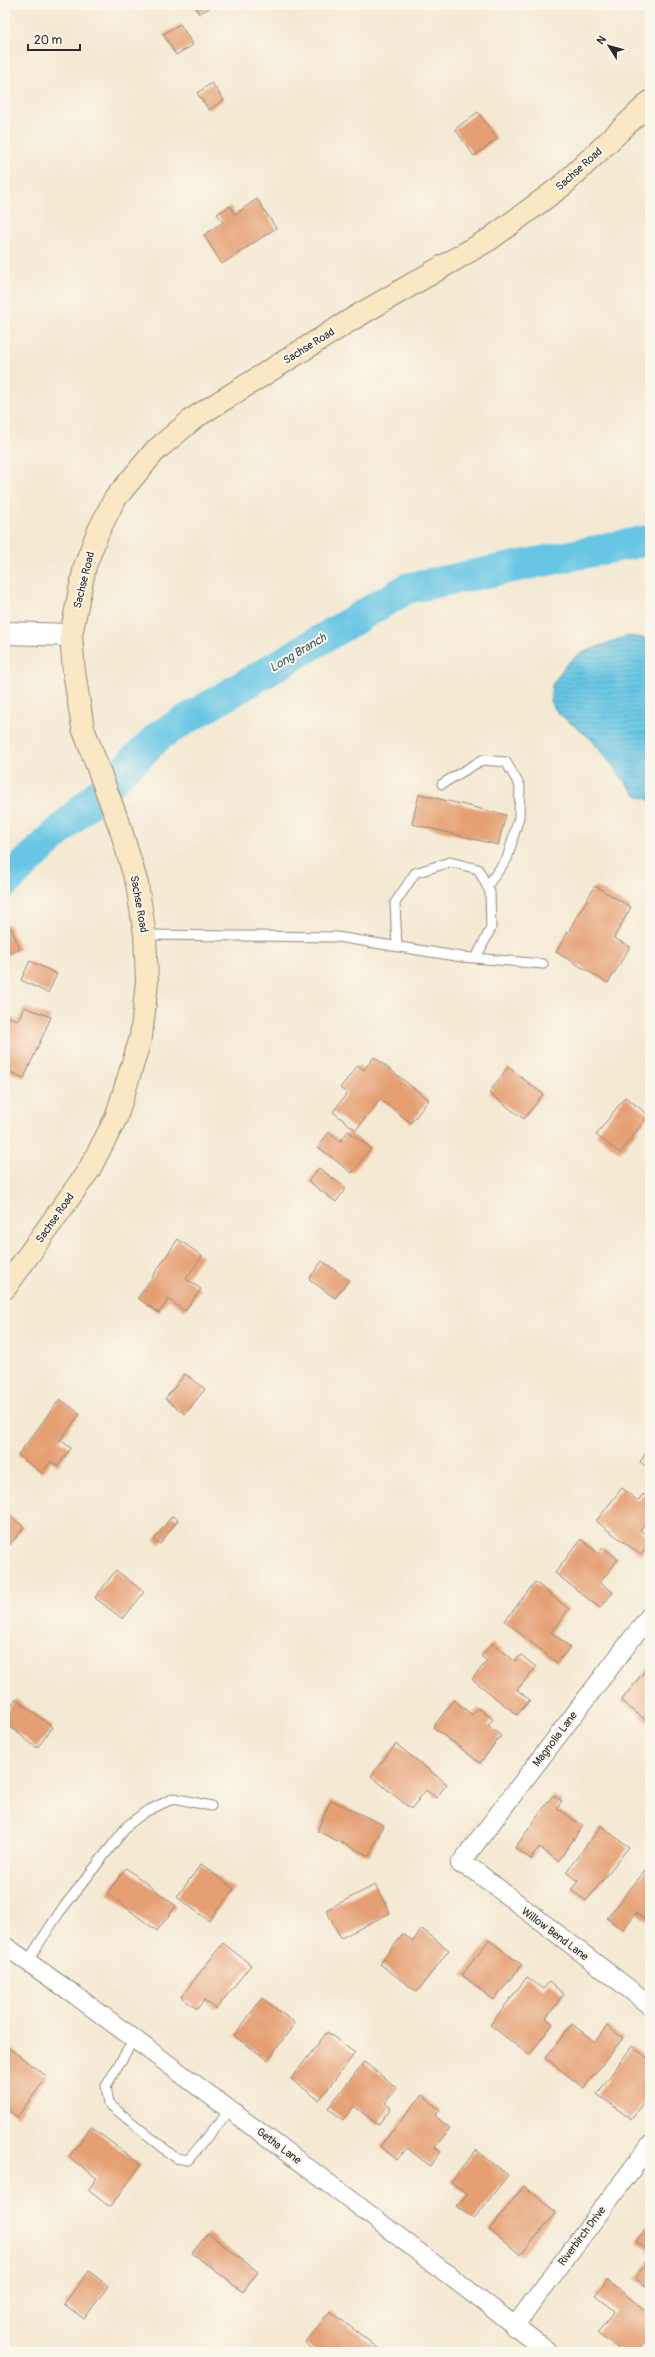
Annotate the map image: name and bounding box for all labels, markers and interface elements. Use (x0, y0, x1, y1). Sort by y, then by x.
scale bar (28, 26, 80, 52)
north arrow (589, 26, 629, 66)
text: 20 m (34, 33, 63, 48)
text: N (594, 33, 609, 47)
street label: Sachse Road (553, 145, 605, 193)
street label: Sachse Road (281, 325, 337, 367)
street label: Sachse Road (71, 550, 97, 610)
water label: Long Branch (267, 630, 330, 676)
street label: Sachse Road (128, 874, 150, 934)
street label: Sachse Road (33, 1191, 77, 1245)
street label: Magnolia Lane (530, 1708, 580, 1769)
street label: Willow Bend Lane (519, 1905, 591, 1964)
street label: Getha Lane (254, 2125, 304, 2167)
street label: Riverbirch Drive (555, 2203, 609, 2268)

